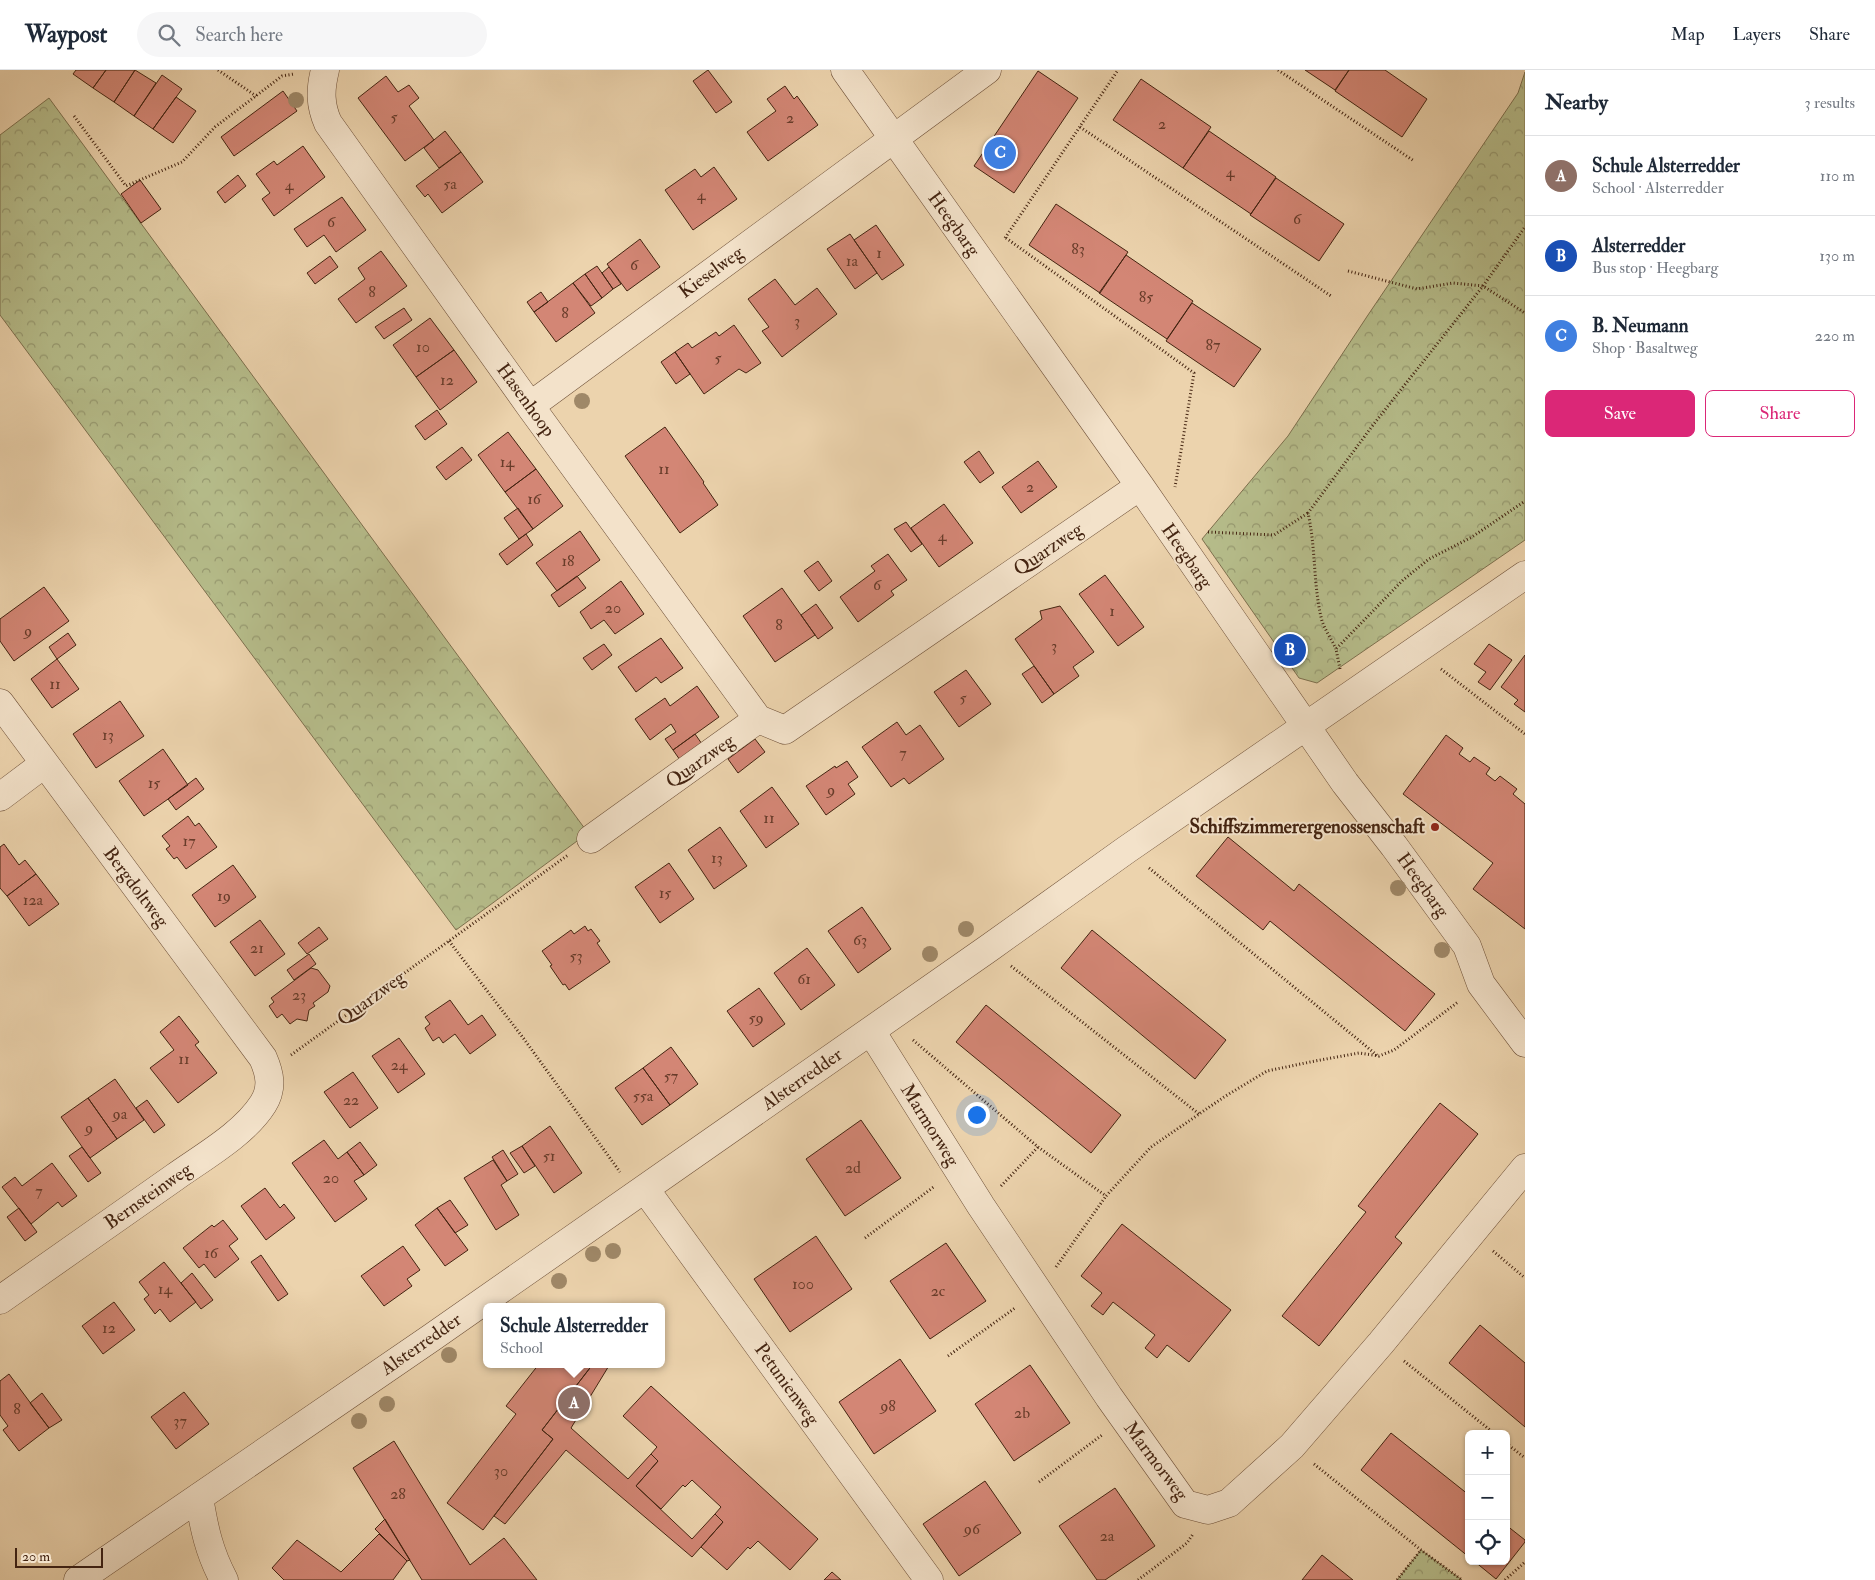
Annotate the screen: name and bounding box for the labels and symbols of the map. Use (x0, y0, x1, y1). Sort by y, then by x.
house number: 5 (390, 107, 398, 127)
house number: 2 (786, 108, 794, 128)
house number: 2 (1158, 114, 1166, 134)
pin: C (984, 134, 1016, 172)
house number: 4 (1226, 162, 1236, 182)
house number: 5a (443, 174, 457, 194)
house number: 4 (285, 175, 295, 195)
house number: 4 (697, 185, 707, 205)
street label: Heegbarg (923, 187, 986, 262)
house number: 6 (1293, 209, 1302, 229)
house number: 6 (327, 212, 336, 232)
house number: 83 (1071, 239, 1085, 259)
street label: Kieselweg (674, 240, 749, 304)
house number: 1 (876, 243, 882, 263)
house number: 1a (846, 251, 859, 271)
house number: 6 (630, 255, 639, 275)
house number: 8 (368, 282, 376, 302)
house number: 85 (1139, 287, 1153, 307)
house number: 8 (561, 303, 569, 323)
house number: 3 (794, 311, 800, 331)
house number: 87 (1206, 335, 1221, 355)
house number: 10 (416, 337, 430, 357)
house number: 5 (714, 348, 722, 368)
street label: Hasenhoop (490, 358, 561, 442)
house number: 12 (440, 370, 454, 390)
house number: 14 (500, 452, 516, 472)
house number: 11 (658, 459, 670, 479)
house number: 2 (1026, 477, 1034, 497)
house number: 16 (527, 489, 542, 509)
street label: Quarzweg (1009, 517, 1088, 581)
street label: Heegbarg (1156, 519, 1218, 594)
house number: 4 (938, 526, 948, 546)
house number: 18 (561, 551, 575, 571)
house number: 6 (873, 575, 882, 595)
house number: 20 (605, 598, 621, 618)
house number: 1 (1109, 601, 1115, 621)
house number: 8 (775, 615, 783, 635)
house number: 9 (23, 621, 32, 641)
pin: B (1274, 631, 1306, 669)
house number: 3 (1051, 636, 1057, 656)
house number: 11 (49, 674, 61, 694)
house number: 5 (959, 688, 967, 708)
house number: 13 (102, 725, 114, 745)
street label: Quarzweg (661, 728, 740, 793)
house number: 7 (899, 743, 907, 763)
house number: 15 (148, 773, 160, 793)
house number: 9 (826, 780, 835, 800)
house number: 11 (763, 808, 775, 828)
place label: Schiffszimmerergenossenschaft (1190, 815, 1426, 840)
marker: Schiffszimmerergenossenschaft (1429, 821, 1441, 833)
house number: 17 (182, 831, 196, 851)
street label: Bergdoltweg (98, 842, 175, 933)
house number: 13 (711, 848, 723, 868)
street label: Heegbarg (1392, 848, 1455, 923)
house number: 15 (659, 883, 671, 903)
house number: 19 (217, 886, 231, 906)
house number: 12a (23, 890, 44, 910)
house number: 63 (853, 930, 867, 950)
house number: 21 (250, 938, 264, 958)
house number: 53 (569, 946, 583, 966)
street label: Quarzweg (332, 965, 410, 1031)
house number: 61 (797, 969, 811, 989)
house number: 23 (292, 985, 306, 1005)
house number: 59 (748, 1008, 764, 1028)
street label: Alsterredder (756, 1042, 847, 1116)
house number: 11 (178, 1049, 190, 1069)
house number: 24 (391, 1055, 409, 1075)
house number: 57 (664, 1066, 679, 1086)
street label: Marmorweg (895, 1079, 965, 1171)
house number: 55a (633, 1086, 654, 1106)
house number: 22 (343, 1090, 359, 1110)
your location (964, 1102, 990, 1128)
house number: 9a (112, 1104, 128, 1124)
house number: 9 (84, 1118, 93, 1138)
house number: 51 (543, 1146, 555, 1166)
street label: Bernsteinweg (100, 1157, 197, 1235)
house number: 2d (845, 1158, 861, 1178)
house number: 20 (323, 1168, 339, 1188)
house number: 7 (35, 1181, 43, 1201)
house number: 16 (204, 1243, 219, 1263)
house number: 100 (792, 1274, 814, 1294)
house number: 14 (158, 1279, 174, 1299)
house number: 2c (931, 1281, 946, 1301)
street label: Alsterredder (375, 1307, 466, 1381)
house number: 12 (102, 1318, 116, 1338)
street label: Petunienweg (749, 1338, 825, 1430)
pin: A (558, 1384, 590, 1422)
house number: 98 (879, 1396, 896, 1416)
house number: 8 (13, 1399, 21, 1419)
house number: 2b (1014, 1403, 1030, 1423)
house number: 37 (173, 1411, 187, 1431)
street label: Marmorweg (1118, 1417, 1194, 1506)
house number: 30 (494, 1461, 508, 1481)
house number: 28 (390, 1484, 406, 1504)
house number: 96 (963, 1519, 981, 1539)
house number: 2a (1100, 1526, 1115, 1546)
scale bar (15, 1545, 102, 1568)

